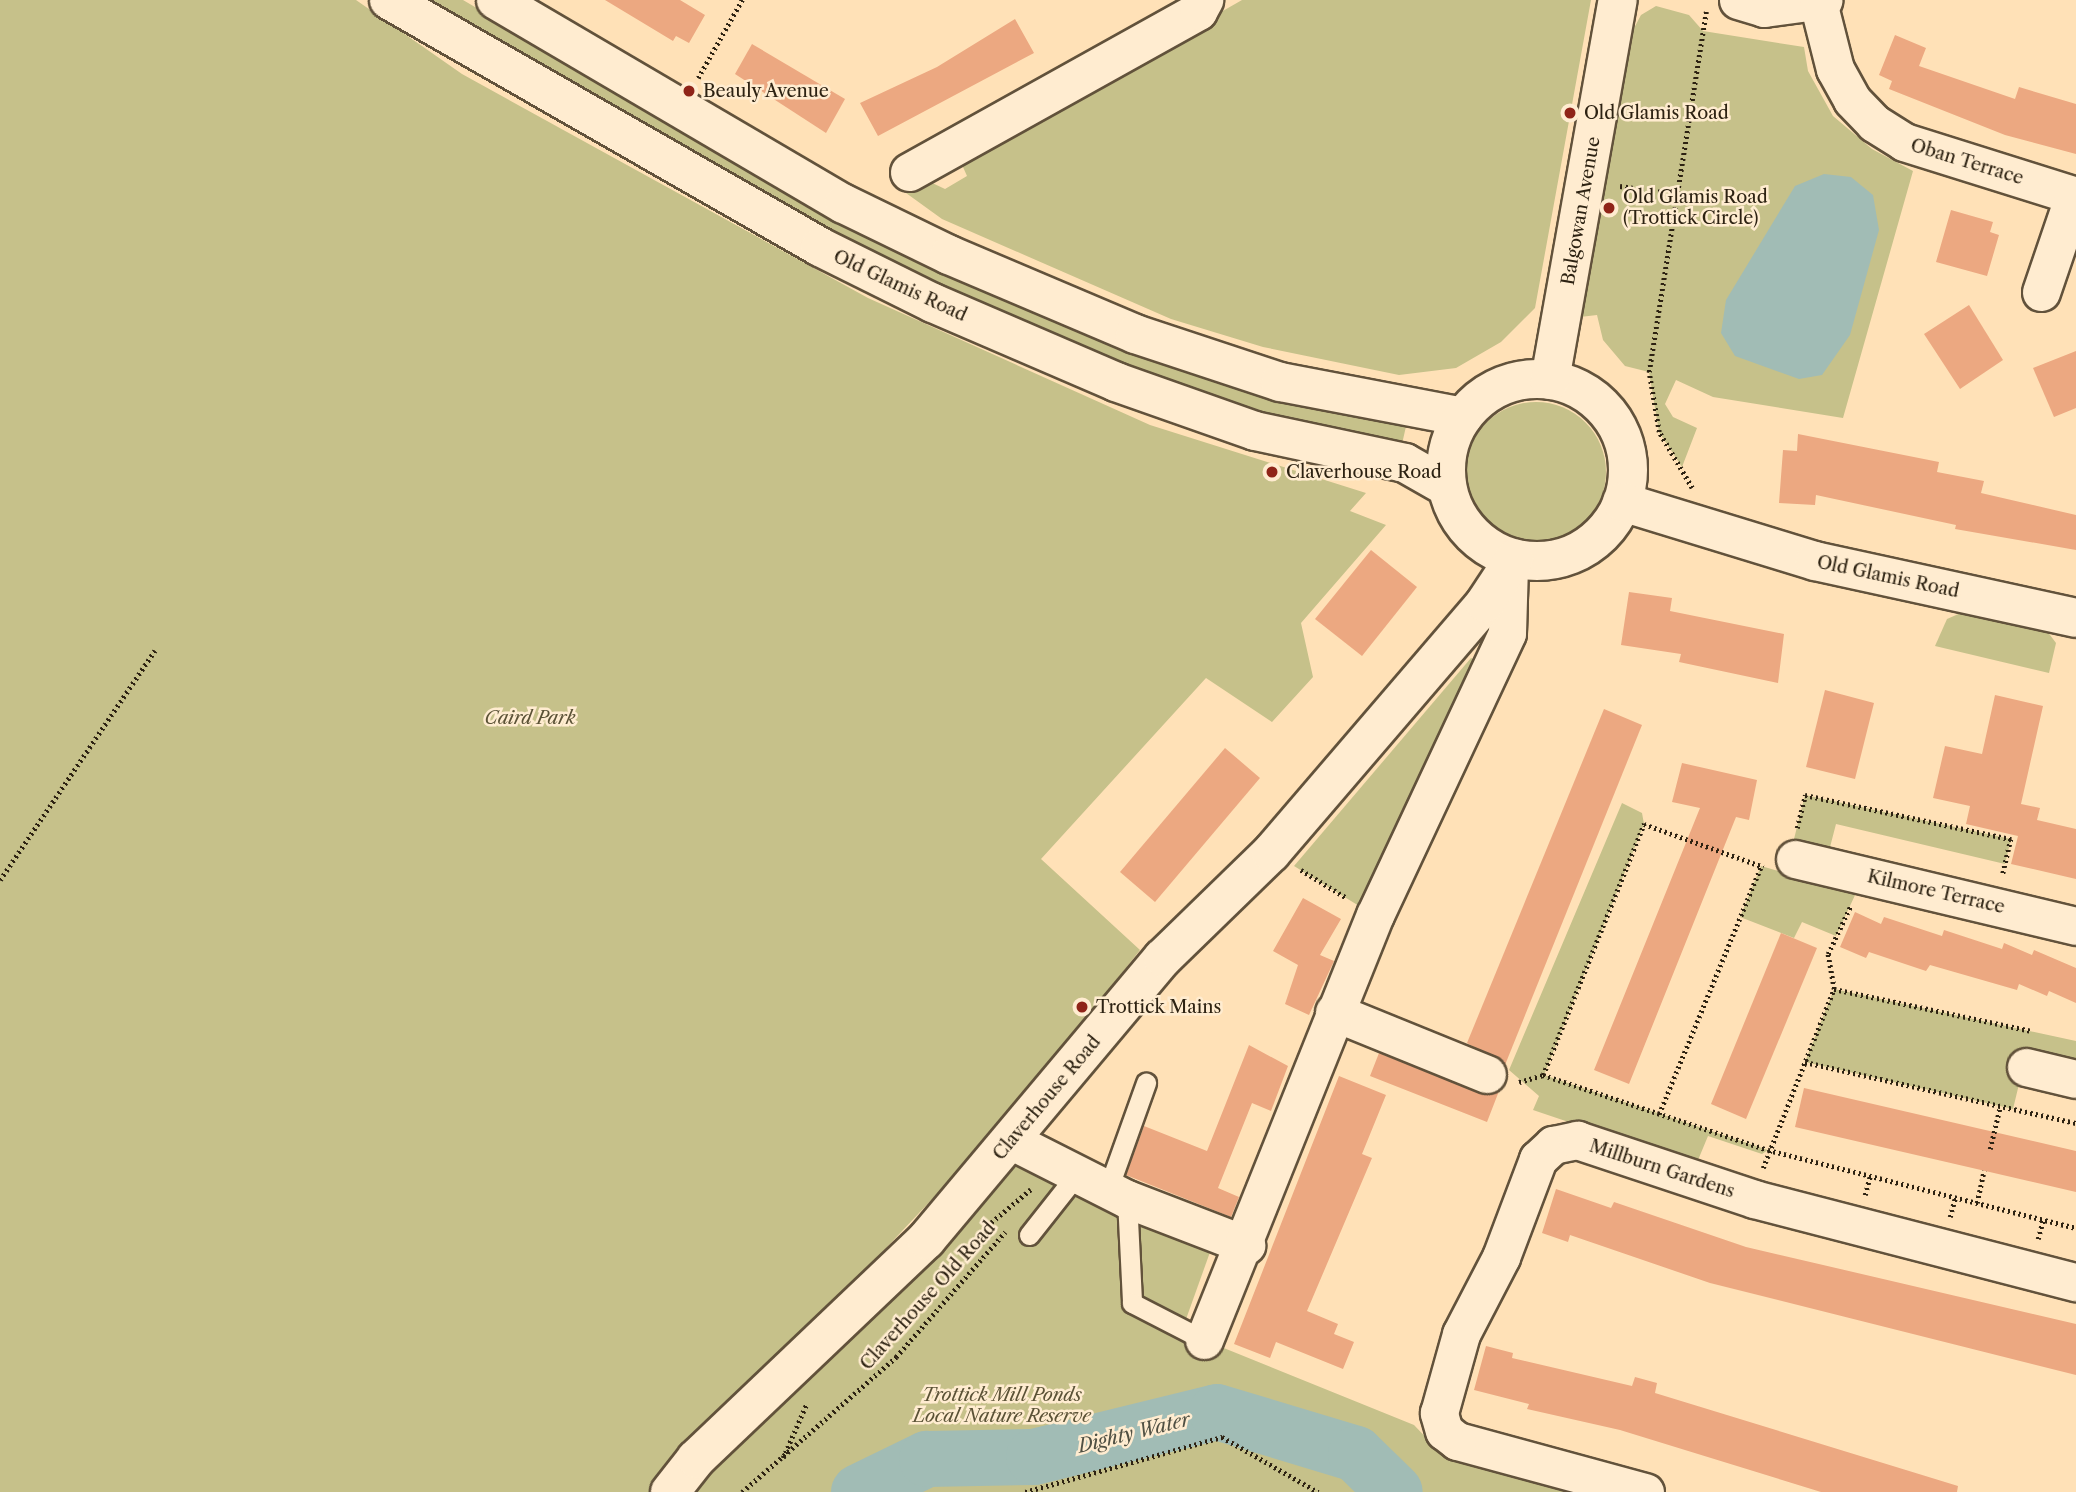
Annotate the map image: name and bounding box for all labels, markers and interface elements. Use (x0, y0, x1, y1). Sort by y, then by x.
place label: Beauly Avenue (703, 80, 830, 102)
marker: Beauly Avenue (681, 83, 697, 99)
place label: Old Glamis Road (1584, 102, 1729, 124)
marker: Old Glamis Road (1562, 105, 1578, 121)
street label: Balgowan Avenue (1557, 135, 1605, 287)
street label: Oban Terrace (1908, 135, 2026, 189)
place label: Old Glamis Road (Trottick Circle) (1623, 187, 1768, 230)
marker: Old Glamis Road (Trottick Circle) (1601, 200, 1617, 216)
street label: Old Glamis Road (830, 246, 970, 326)
place label: Claverhouse Road (1286, 461, 1442, 483)
marker: Claverhouse Road (1264, 464, 1280, 480)
street label: Old Glamis Road (1815, 551, 1961, 603)
park label: Caird Park (484, 707, 576, 729)
street label: Kilmore Terrace (1865, 866, 2007, 918)
place label: Trottick Mains (1096, 996, 1222, 1018)
marker: Trottick Mains (1074, 999, 1090, 1015)
street label: Claverhouse Road (989, 1031, 1105, 1165)
street label: Millburn Gardens (1587, 1135, 1737, 1203)
street label: Claverhouse Old Road (856, 1218, 1000, 1374)
park label: Trottick Mill Ponds Local Nature Reserve (913, 1385, 1091, 1428)
water label: Dighty Water (1075, 1408, 1193, 1458)

